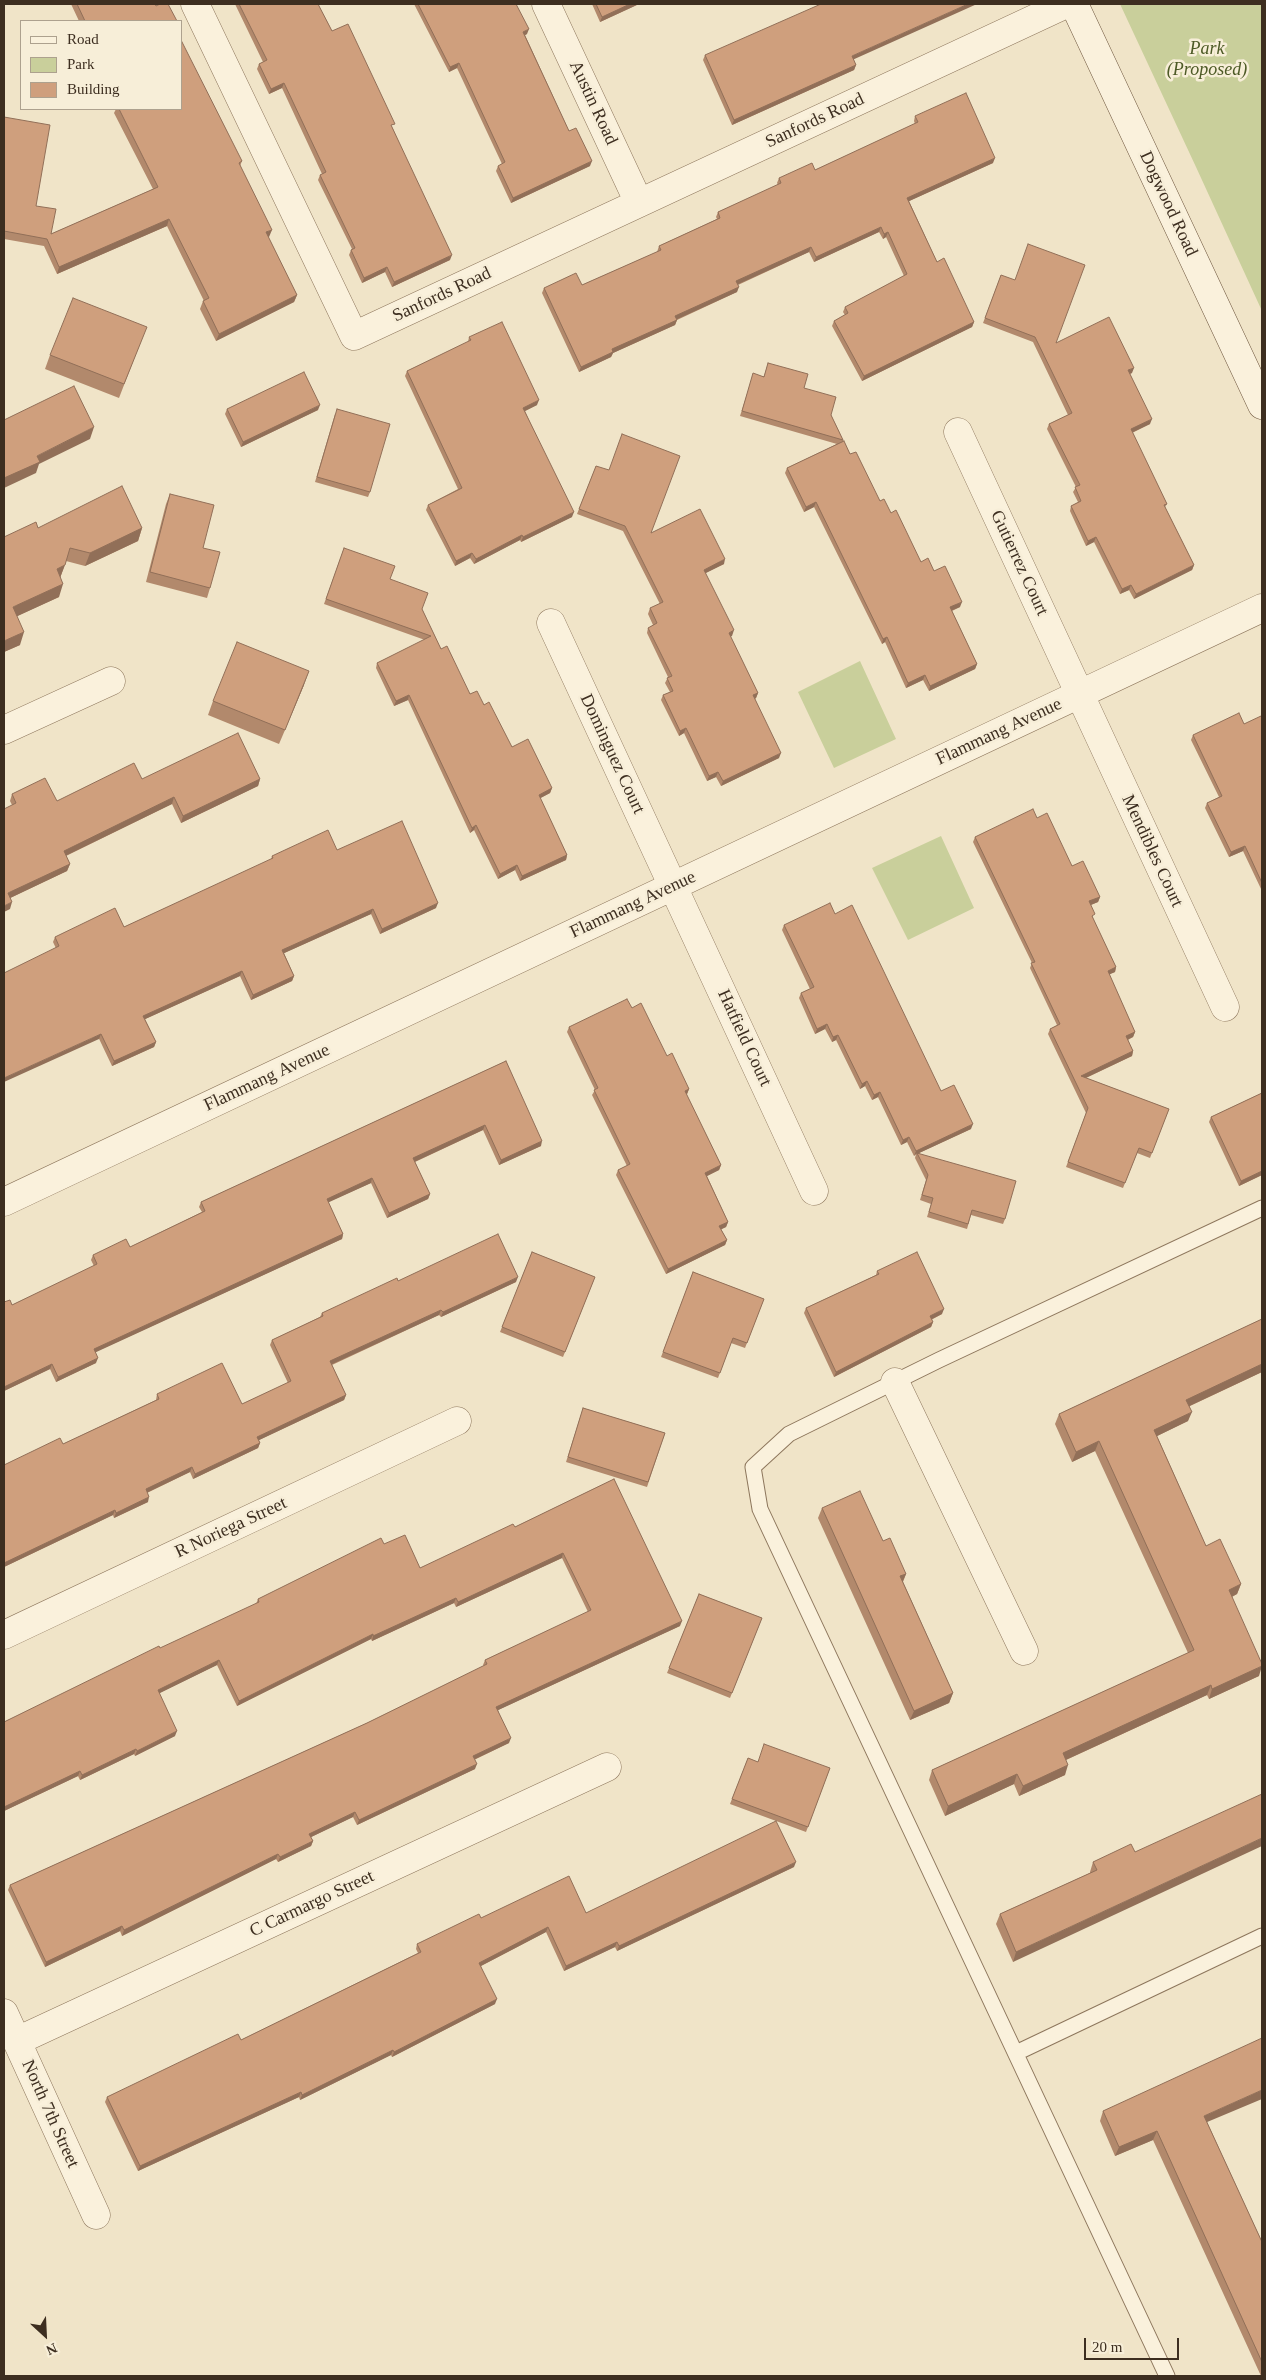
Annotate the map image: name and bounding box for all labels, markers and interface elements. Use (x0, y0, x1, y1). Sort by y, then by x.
legend (20, 20, 182, 110)
text: Road (67, 31, 99, 47)
park label: Park (Proposed) (1167, 38, 1247, 80)
text: Park (67, 56, 95, 72)
street label: Austin Road (564, 57, 622, 149)
text: Building (67, 81, 120, 97)
street label: Sanfords Road (762, 89, 868, 153)
street label: Dogwood Road (1134, 148, 1202, 260)
street label: Sanfords Road (389, 263, 495, 327)
street label: Gutierrez Court (985, 507, 1053, 619)
street label: Dominguez Court (575, 691, 649, 817)
street label: Flammang Avenue (933, 693, 1065, 771)
street label: Mendibles Court (1117, 791, 1187, 911)
street label: Flammang Avenue (567, 866, 699, 944)
street label: Hatfield Court (712, 986, 776, 1090)
street label: Flammang Avenue (201, 1039, 333, 1117)
street label: R Noriega Street (172, 1493, 290, 1563)
street label: C Carmargo Street (246, 1866, 378, 1942)
street label: North 7th Street (17, 2057, 83, 2171)
north arrow (20, 2310, 70, 2360)
scale bar (1086, 2328, 1181, 2360)
text: 20 m (1092, 2339, 1122, 2355)
text: N (44, 2340, 59, 2358)

